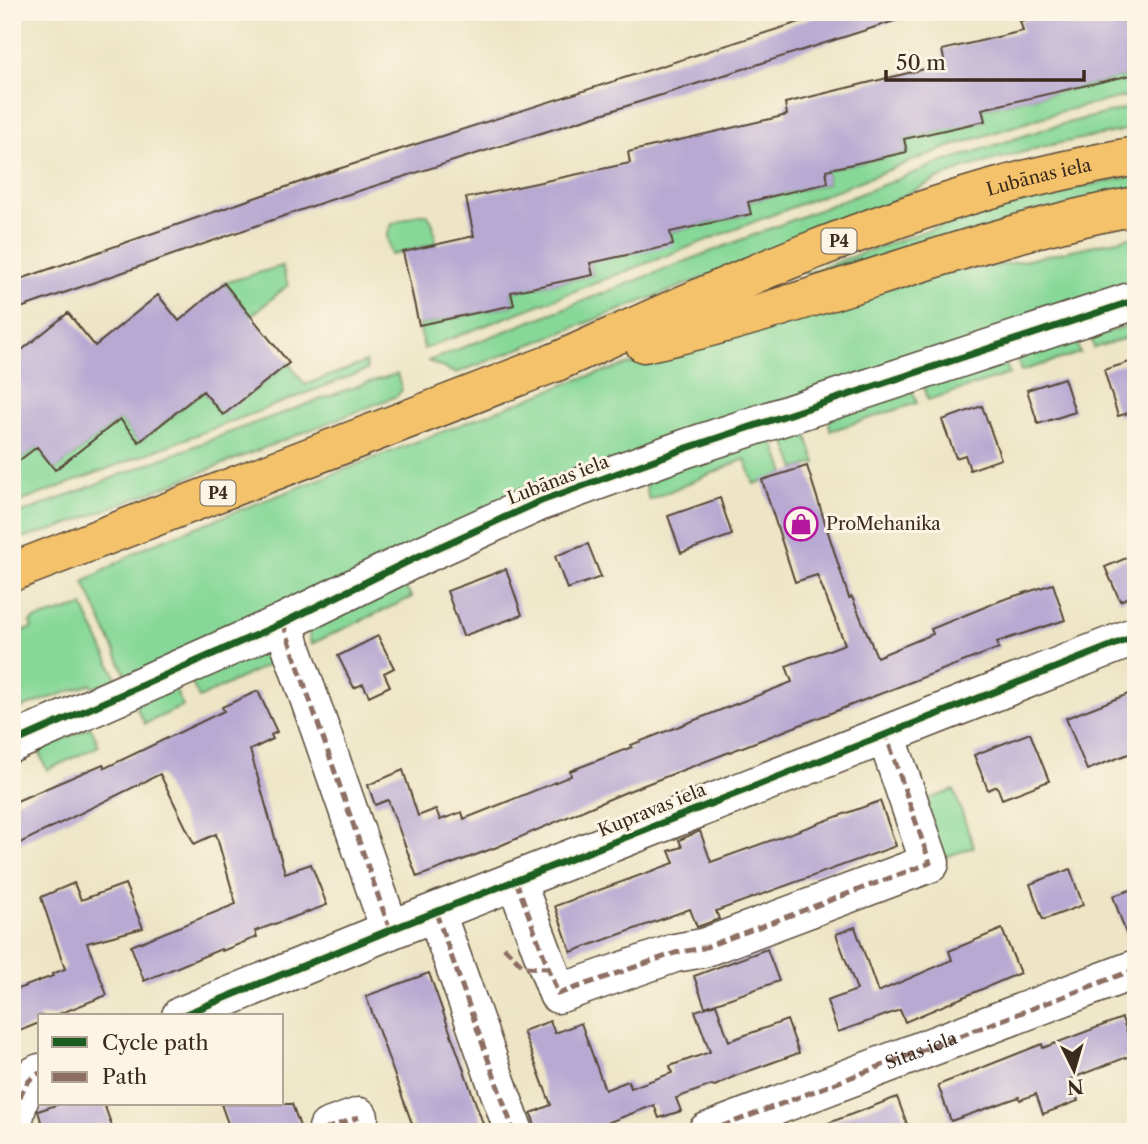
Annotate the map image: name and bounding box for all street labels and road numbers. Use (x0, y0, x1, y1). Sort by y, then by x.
street label: Lubānas iela (984, 154, 1094, 201)
road number: P4 (822, 229, 856, 254)
street label: Lubānas iela (504, 450, 612, 509)
road number: P4 (200, 480, 235, 506)
street label: Kupravas iela (595, 778, 710, 842)
street label: Sitas iela (882, 1027, 961, 1074)

